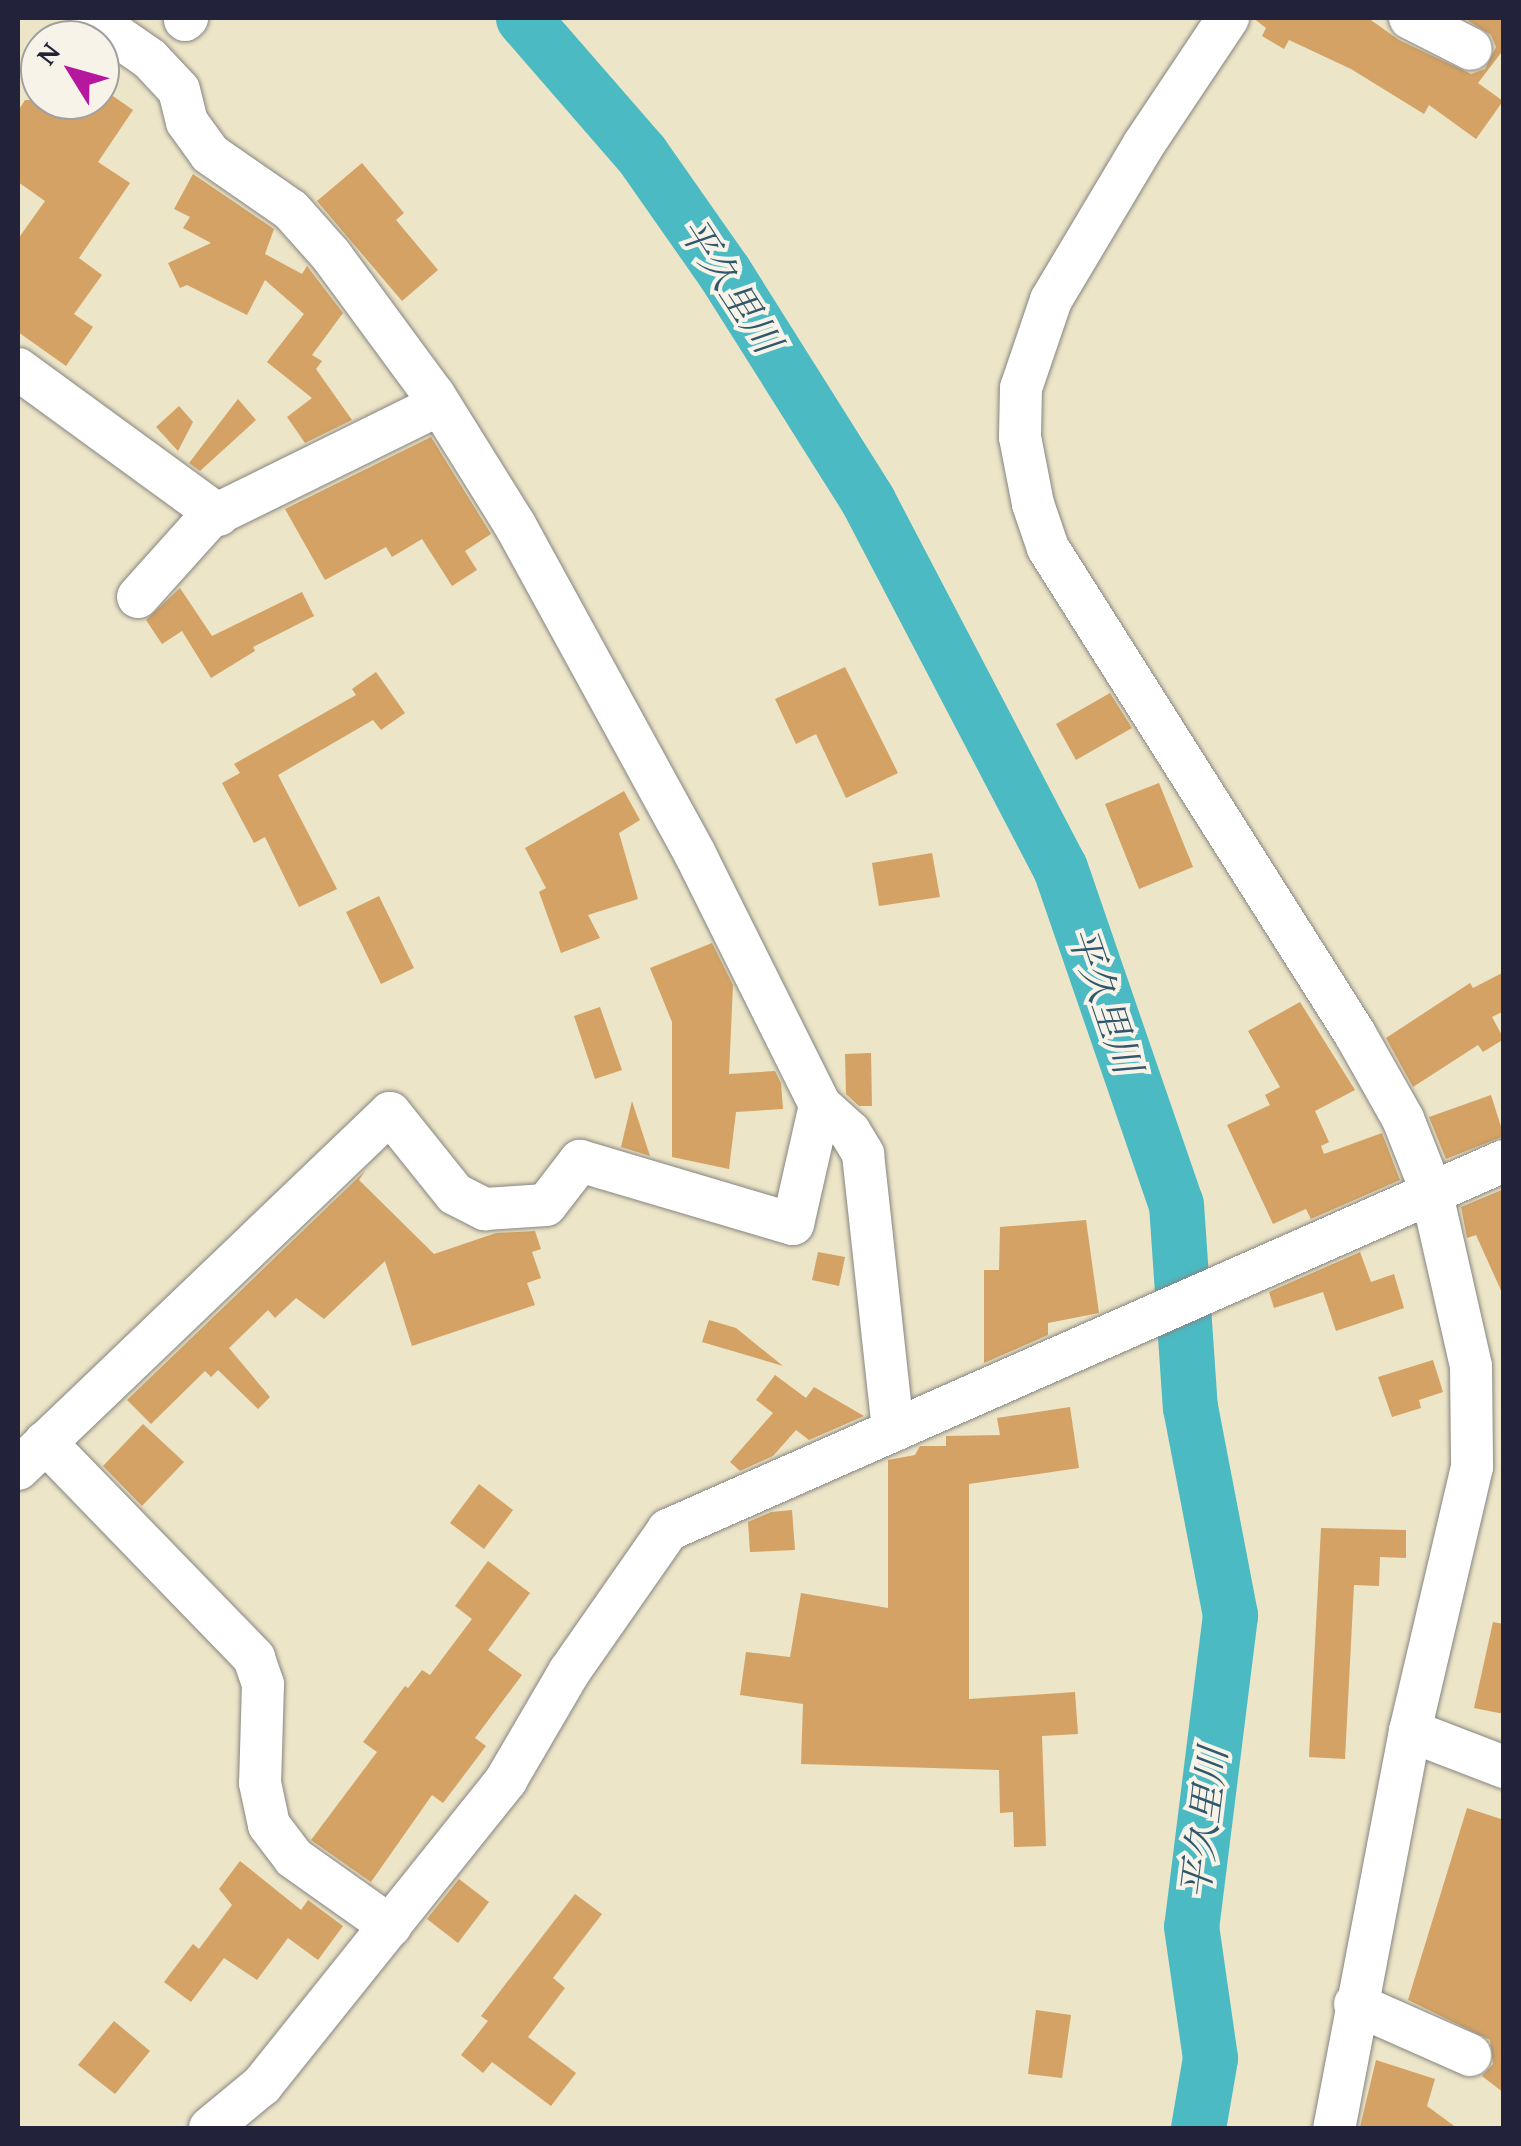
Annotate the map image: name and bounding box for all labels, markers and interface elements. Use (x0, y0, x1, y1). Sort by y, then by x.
north arrow (20, 20, 120, 120)
text: N (25, 33, 69, 73)
water label: 平久里川 (669, 209, 791, 361)
water label: 平久里川 (1059, 921, 1151, 1079)
water label: 平久里川 (1172, 1745, 1236, 1901)

